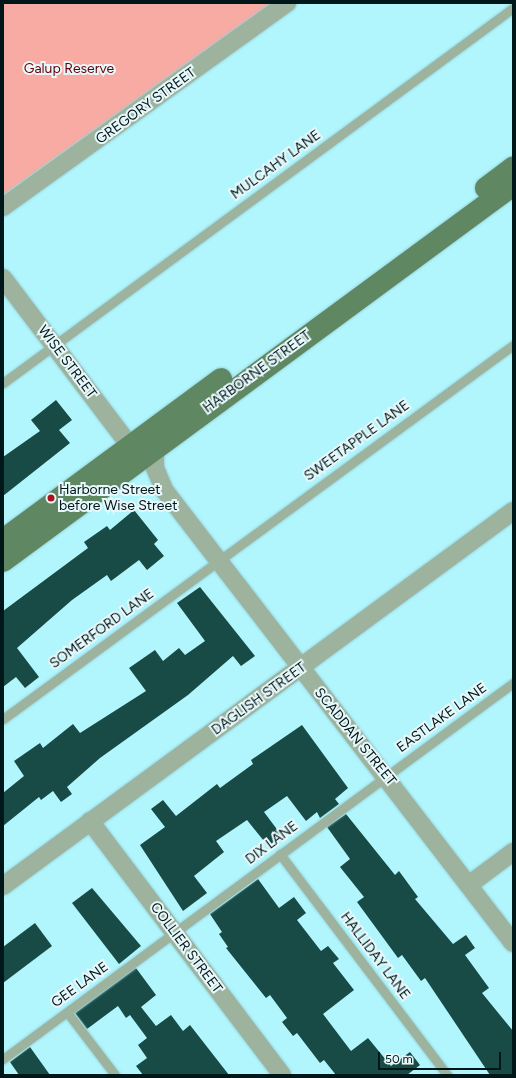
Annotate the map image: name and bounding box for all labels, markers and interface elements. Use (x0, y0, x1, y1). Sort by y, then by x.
park label: Galup Reserve (24, 61, 114, 77)
street label: GREGORY STREET (93, 64, 199, 148)
street label: MULCAHY LANE (228, 127, 324, 203)
street label: WISE STREET (34, 322, 100, 402)
street label: HARBORNE STREET (200, 327, 314, 417)
street label: SWEETAPPLE LANE (301, 397, 413, 485)
place label: Harborne Street before Wise Street (59, 482, 177, 514)
marker: Harborne Street before Wise Street (46, 493, 56, 503)
street label: SOMERFORD LANE (47, 586, 157, 672)
street label: DAGLISH STREET (209, 659, 309, 739)
street label: EASTLAKE LANE (394, 680, 490, 756)
street label: SCADDAN STREET (311, 685, 399, 789)
street label: DIX LANE (242, 818, 302, 868)
street label: COLLIER STREET (146, 899, 226, 997)
street label: HALLIDAY LANE (337, 909, 413, 1003)
street label: GEE LANE (48, 959, 112, 1011)
scale bar (380, 1044, 503, 1070)
text: 50 m (385, 1052, 413, 1066)

